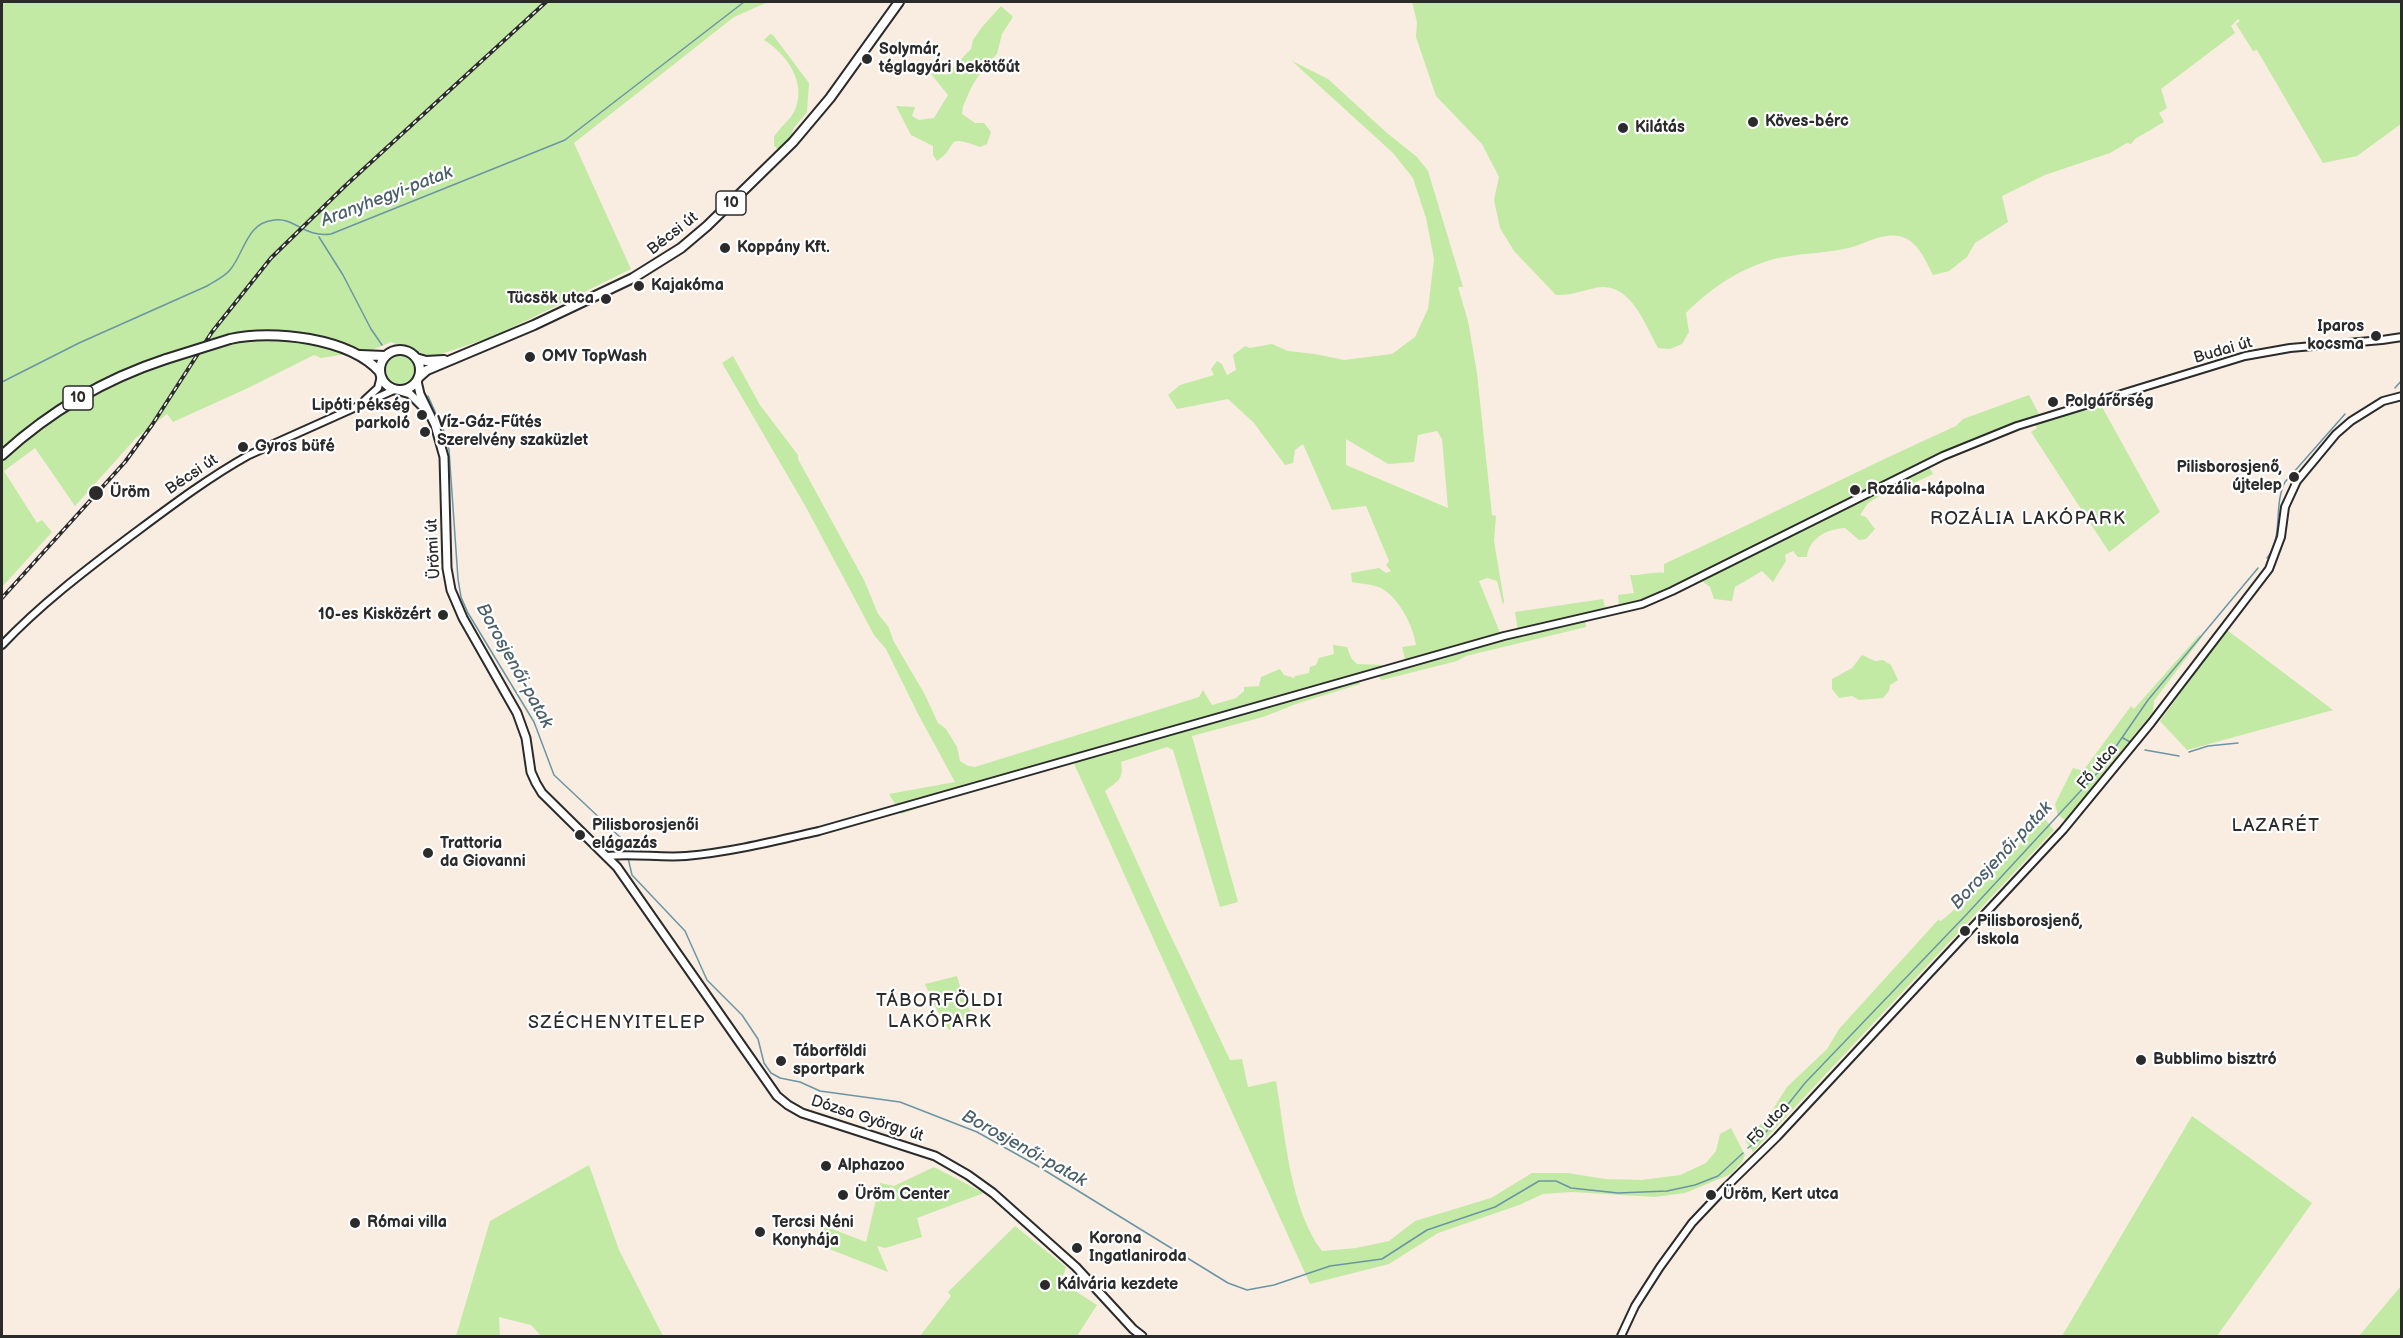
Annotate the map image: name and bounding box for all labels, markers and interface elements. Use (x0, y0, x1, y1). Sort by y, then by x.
place label: Solymár, téglagyári bekötőút (879, 40, 1020, 78)
marker: Solymár, téglagyári bekötőút (860, 52, 874, 66)
place label: Köves-bérc (1765, 112, 1849, 132)
marker: Köves-bérc (1746, 115, 1760, 129)
place label: Kilátás (1635, 118, 1685, 138)
marker: Kilátás (1616, 121, 1630, 135)
water label: Aranyhegyi-patak (318, 162, 456, 232)
road number: 10 (716, 191, 746, 215)
street label: Bécsi út (644, 208, 702, 260)
place label: Koppány Kft. (737, 238, 830, 258)
marker: Koppány Kft. (718, 241, 732, 255)
place label: Kajakóma (651, 276, 724, 296)
marker: Kajakóma (632, 279, 646, 293)
place label: Tücsök utca (507, 289, 594, 309)
marker: Tücsök utca (599, 292, 613, 306)
place label: Iparos kocsma (2307, 317, 2364, 355)
marker: Iparos kocsma (2369, 329, 2383, 343)
street label: Budai út (2192, 334, 2254, 368)
place label: OMV TopWash (542, 347, 647, 367)
marker: OMV TopWash (523, 350, 537, 364)
road number: 10 (63, 386, 93, 410)
place label: Polgárőrség (2065, 392, 2153, 412)
marker: Polgárőrség (2046, 395, 2060, 409)
place label: Lipóti pékség parkoló (311, 396, 410, 434)
marker: Lipóti pékség parkoló (415, 408, 429, 422)
place label: Víz-Gáz-Fűtés Szerelvény szaküzlet (437, 413, 588, 451)
marker: Víz-Gáz-Fűtés Szerelvény szaküzlet (418, 425, 432, 439)
place label: Gyros büfé (255, 437, 335, 457)
marker: Gyros büfé (236, 440, 250, 454)
street label: Bécsi út (162, 451, 222, 499)
place label: Pilisborosjenő, újtelep (2177, 458, 2282, 496)
marker: Pilisborosjenő, újtelep (2287, 470, 2301, 484)
place label: Rozália-kápolna (1867, 480, 1985, 500)
place label: Üröm (110, 483, 150, 503)
marker: Rozália-kápolna (1848, 483, 1862, 497)
marker: Üröm (87, 484, 105, 502)
district label: ROZÁLIA LAKÓPARK (1930, 508, 2126, 530)
street label: Ürömi út (423, 518, 445, 580)
water label: Borosjenői-patak (471, 600, 557, 732)
place label: 10-es Kisközért (318, 605, 431, 625)
marker: 10-es Kisközért (436, 608, 450, 622)
street label: Fő utca (2074, 740, 2122, 794)
water label: Borosjenői-patak (1947, 798, 2057, 914)
district label: LAZARÉT (2232, 815, 2320, 837)
place label: Pilisborosjenői elágazás (592, 816, 699, 854)
marker: Pilisborosjenői elágazás (573, 828, 587, 842)
place label: Trattoria da Giovanni (440, 834, 526, 872)
marker: Trattoria da Giovanni (421, 846, 435, 860)
place label: Pilisborosjenő, iskola (1977, 912, 2082, 950)
marker: Pilisborosjenő, iskola (1958, 924, 1972, 938)
district label: TÁBORFÖLDI LAKÓPARK (876, 990, 1004, 1032)
district label: SZÉCHENYITELEP (528, 1012, 706, 1034)
place label: Táborföldi sportpark (793, 1042, 866, 1080)
place label: Bubblimo bisztró (2153, 1050, 2277, 1070)
marker: Bubblimo bisztró (2134, 1053, 2148, 1067)
marker: Táborföldi sportpark (774, 1054, 788, 1068)
street label: Dózsa György út (808, 1092, 926, 1146)
street label: Fő utca (1744, 1098, 1794, 1150)
water label: Borosjenői-patak (958, 1106, 1090, 1192)
place label: Alphazoo (838, 1156, 905, 1176)
marker: Alphazoo (819, 1159, 833, 1173)
place label: Üröm Center (855, 1185, 950, 1205)
place label: Üröm, Kert utca (1723, 1185, 1839, 1205)
marker: Üröm Center (836, 1188, 850, 1202)
marker: Üröm, Kert utca (1704, 1188, 1718, 1202)
place label: Római villa (367, 1213, 447, 1233)
place label: Tercsi Néni Konyhája (772, 1213, 854, 1251)
marker: Római villa (348, 1216, 362, 1230)
marker: Tercsi Néni Konyhája (753, 1225, 767, 1239)
place label: Korona Ingatlaniroda (1089, 1229, 1187, 1267)
marker: Korona Ingatlaniroda (1070, 1241, 1084, 1255)
place label: Kálvária kezdete (1057, 1275, 1178, 1295)
marker: Kálvária kezdete (1038, 1278, 1052, 1292)

